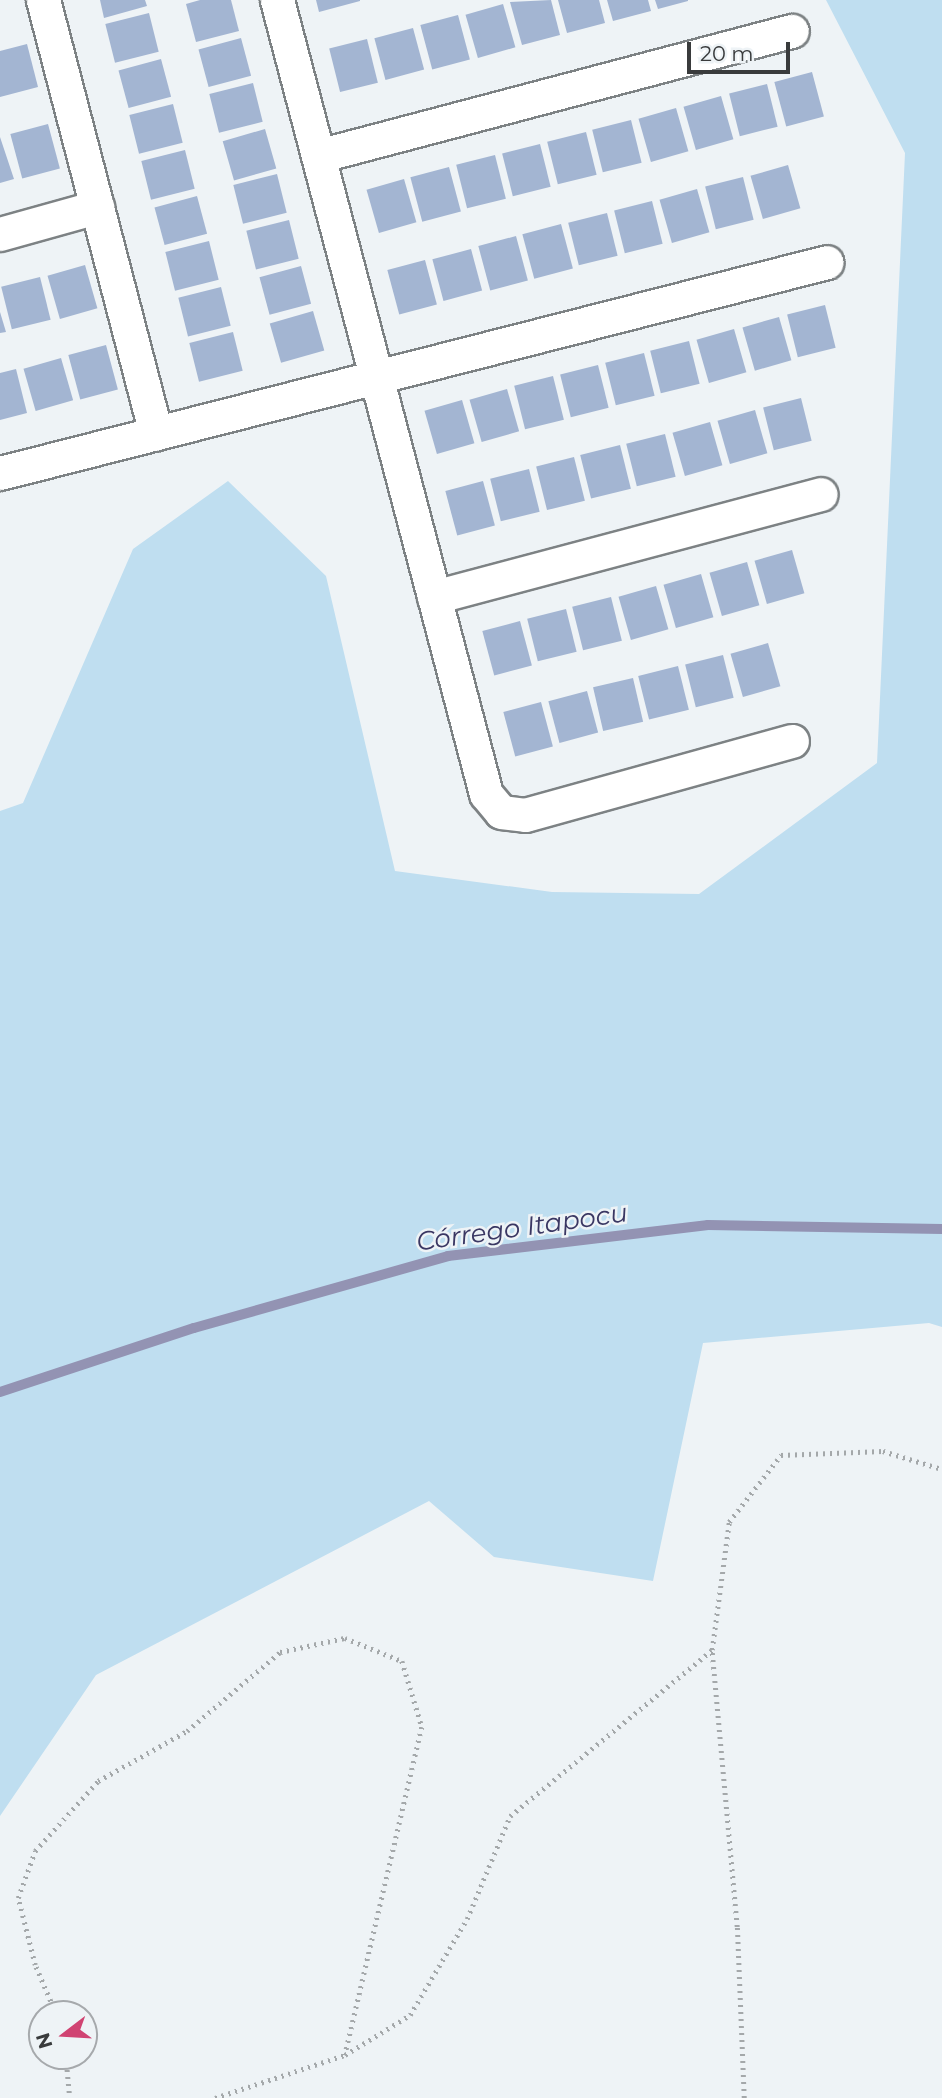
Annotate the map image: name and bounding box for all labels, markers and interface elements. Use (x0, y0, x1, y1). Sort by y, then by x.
scale bar (690, 28, 793, 72)
text: 20 m (700, 41, 754, 66)
water label: Córrego Itapocu (414, 1198, 630, 1258)
north arrow (28, 2000, 98, 2070)
text: N (31, 2030, 58, 2051)

